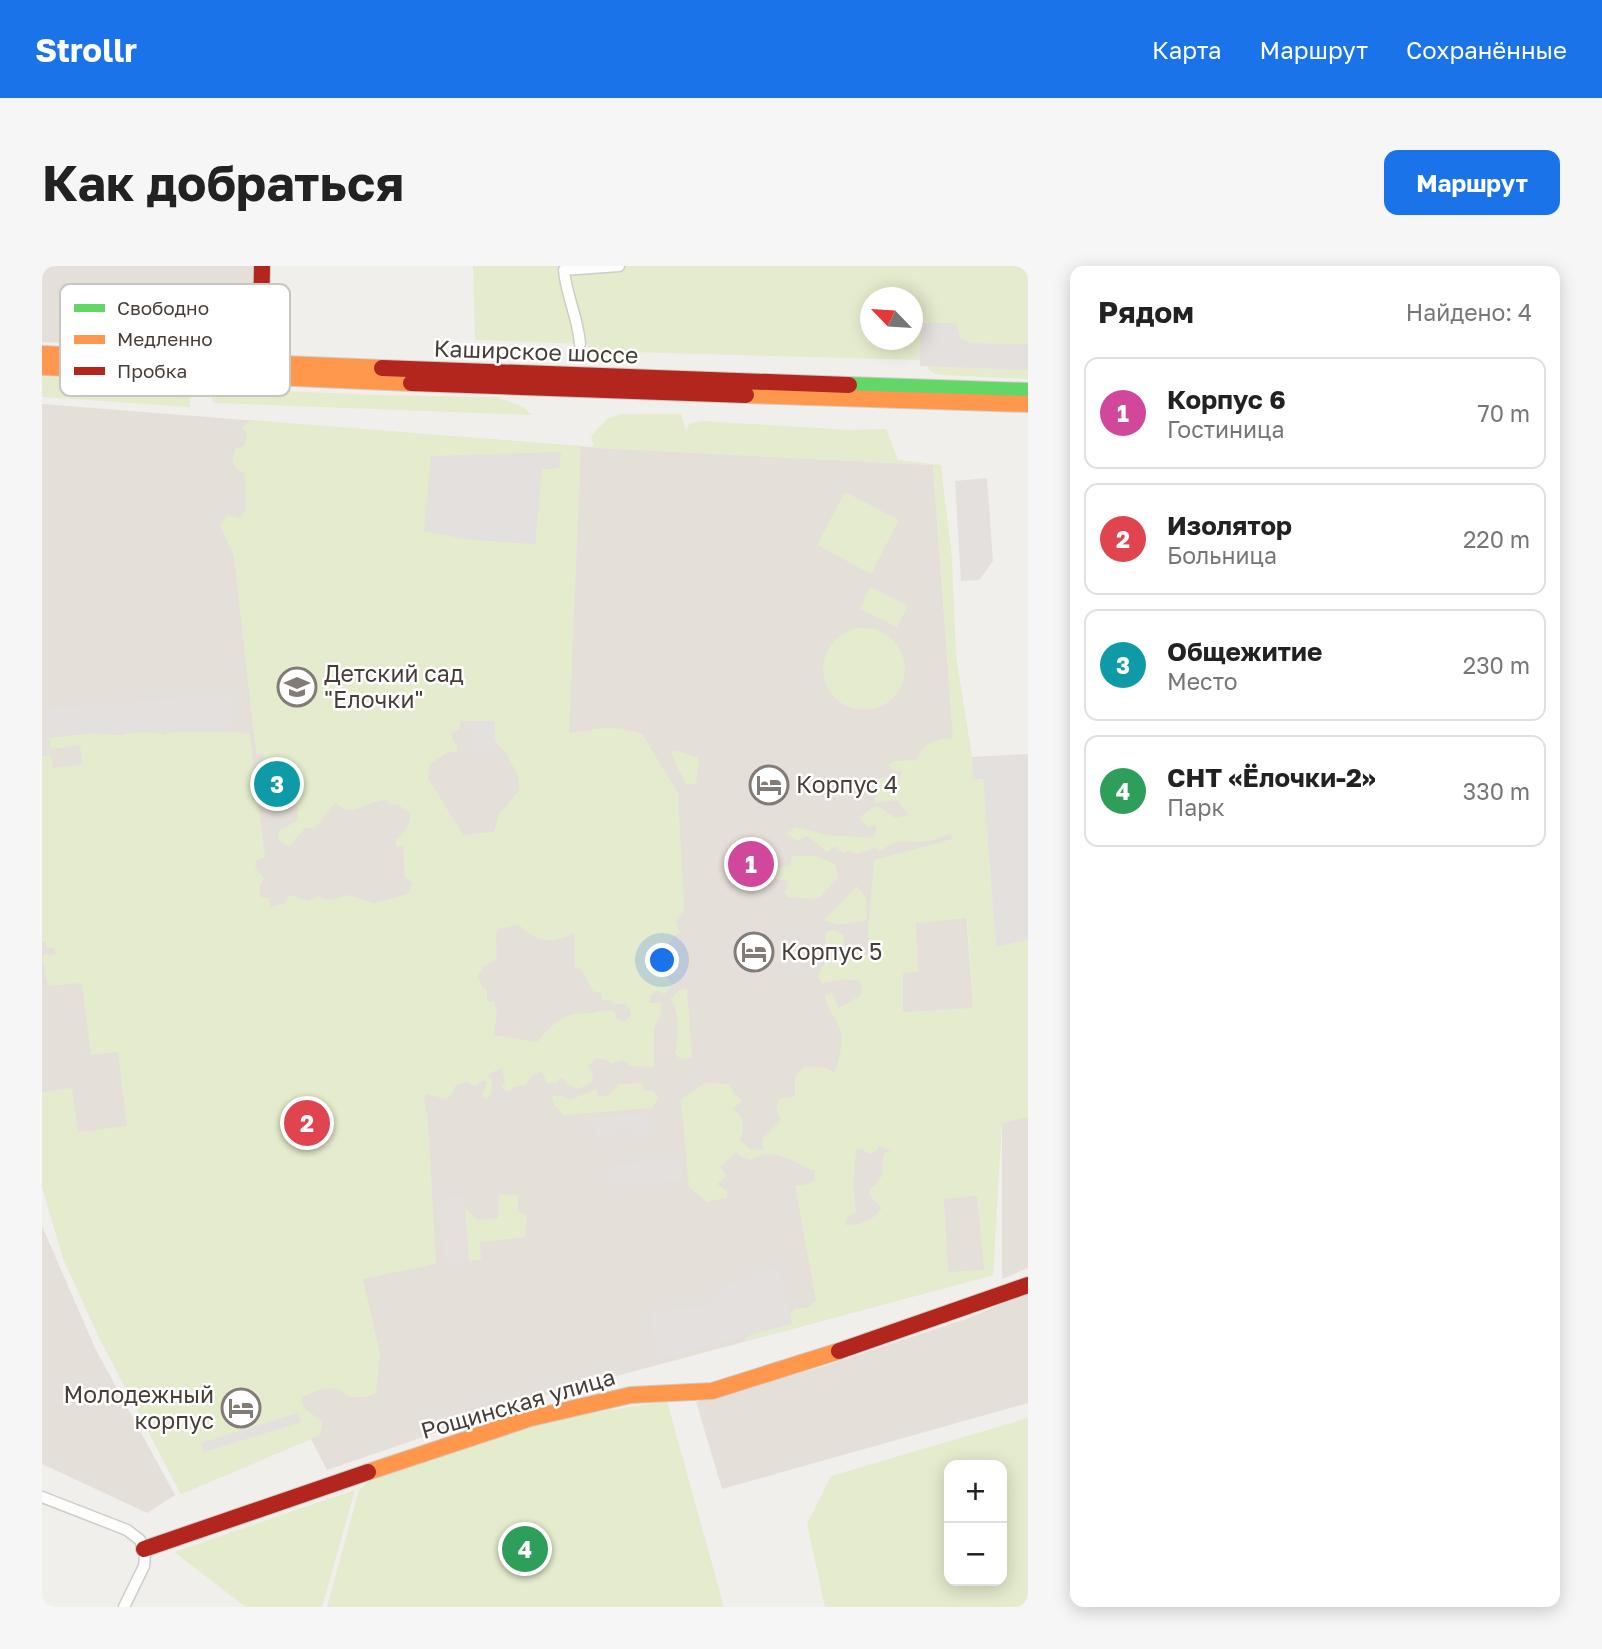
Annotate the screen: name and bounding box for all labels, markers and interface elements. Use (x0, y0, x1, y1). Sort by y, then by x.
text: Strollr (35, 30, 137, 69)
text: Карта (1152, 35, 1222, 64)
text: Маршрут (1260, 35, 1368, 64)
text: Сохранённые (1406, 35, 1567, 64)
button: Маршрут (1384, 150, 1560, 215)
text: Как добраться (42, 153, 404, 212)
legend (60, 284, 290, 396)
north arrow (860, 287, 923, 350)
text: Рядом (1098, 294, 1194, 330)
text: Свободно (117, 296, 209, 319)
text: Найдено: 4 (1406, 298, 1532, 326)
text: Медленно (117, 327, 213, 350)
street label: Каширское шоссе (433, 333, 639, 369)
text: Пробка (117, 359, 187, 382)
text: Корпус 6 (1167, 384, 1286, 415)
text: 1 (1117, 399, 1129, 427)
text: 70 m (1477, 399, 1530, 427)
text: Гостиница (1167, 415, 1285, 443)
text: Изолятор (1167, 510, 1292, 541)
text: 2 (1116, 525, 1130, 553)
text: 220 m (1463, 525, 1530, 553)
text: Больница (1167, 541, 1277, 569)
text: Общежитие (1167, 636, 1322, 667)
text: 3 (1116, 651, 1130, 679)
text: 230 m (1463, 651, 1530, 679)
place label: Детский сад "Елочки" (324, 659, 464, 713)
school or university icon: Детский сад "Елочки" (276, 666, 318, 708)
text: Место (1167, 667, 1238, 695)
pin: 3 (254, 758, 300, 810)
text: СНТ «Ёлочки-2» (1167, 762, 1376, 793)
hotel icon: Корпус 4 (748, 764, 790, 806)
place label: Корпус 4 (796, 770, 898, 798)
text: 4 (1116, 777, 1130, 805)
text: 330 m (1463, 777, 1530, 805)
text: Парк (1167, 793, 1225, 821)
pin: 1 (728, 838, 774, 890)
hotel icon: Корпус 5 (733, 931, 775, 973)
place label: Корпус 5 (781, 937, 882, 965)
your location (645, 943, 679, 977)
pin: 2 (284, 1097, 330, 1149)
street label: Рощинская улица (417, 1362, 618, 1444)
place label: Молодежный корпус (64, 1380, 214, 1434)
hotel icon: Молодежный корпус (220, 1387, 262, 1429)
map controls (944, 1460, 1007, 1586)
button: + (944, 1460, 1007, 1523)
pin: 4 (502, 1523, 548, 1575)
button: − (944, 1523, 1007, 1586)

